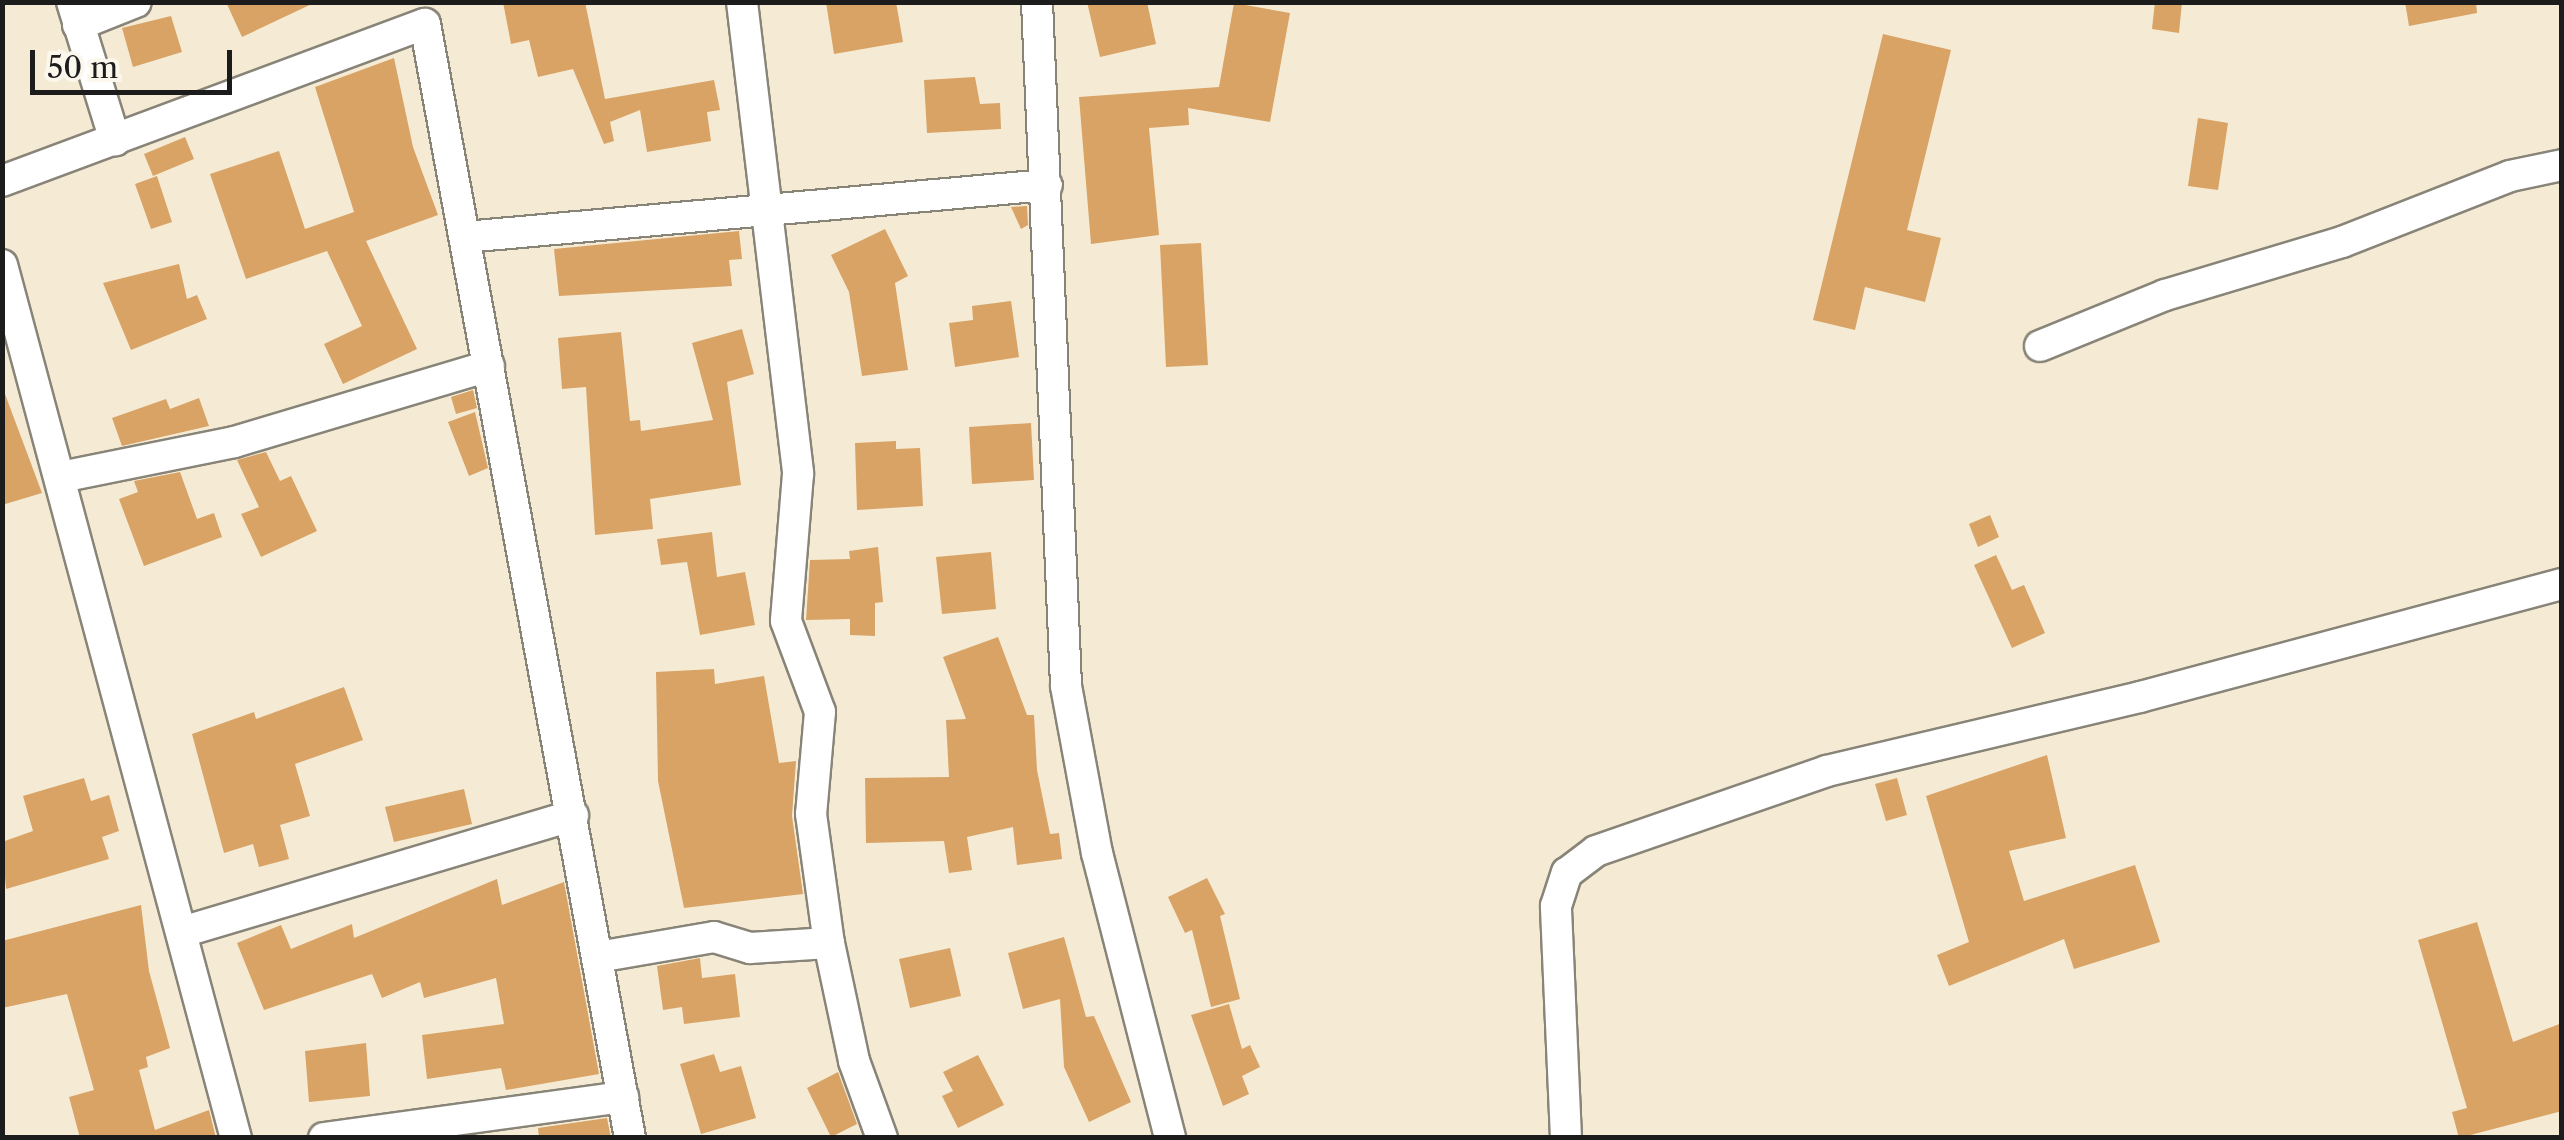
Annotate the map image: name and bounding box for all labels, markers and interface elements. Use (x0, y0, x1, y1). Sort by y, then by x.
scale bar (35, 30, 238, 92)
text: 50 m (47, 49, 118, 86)

